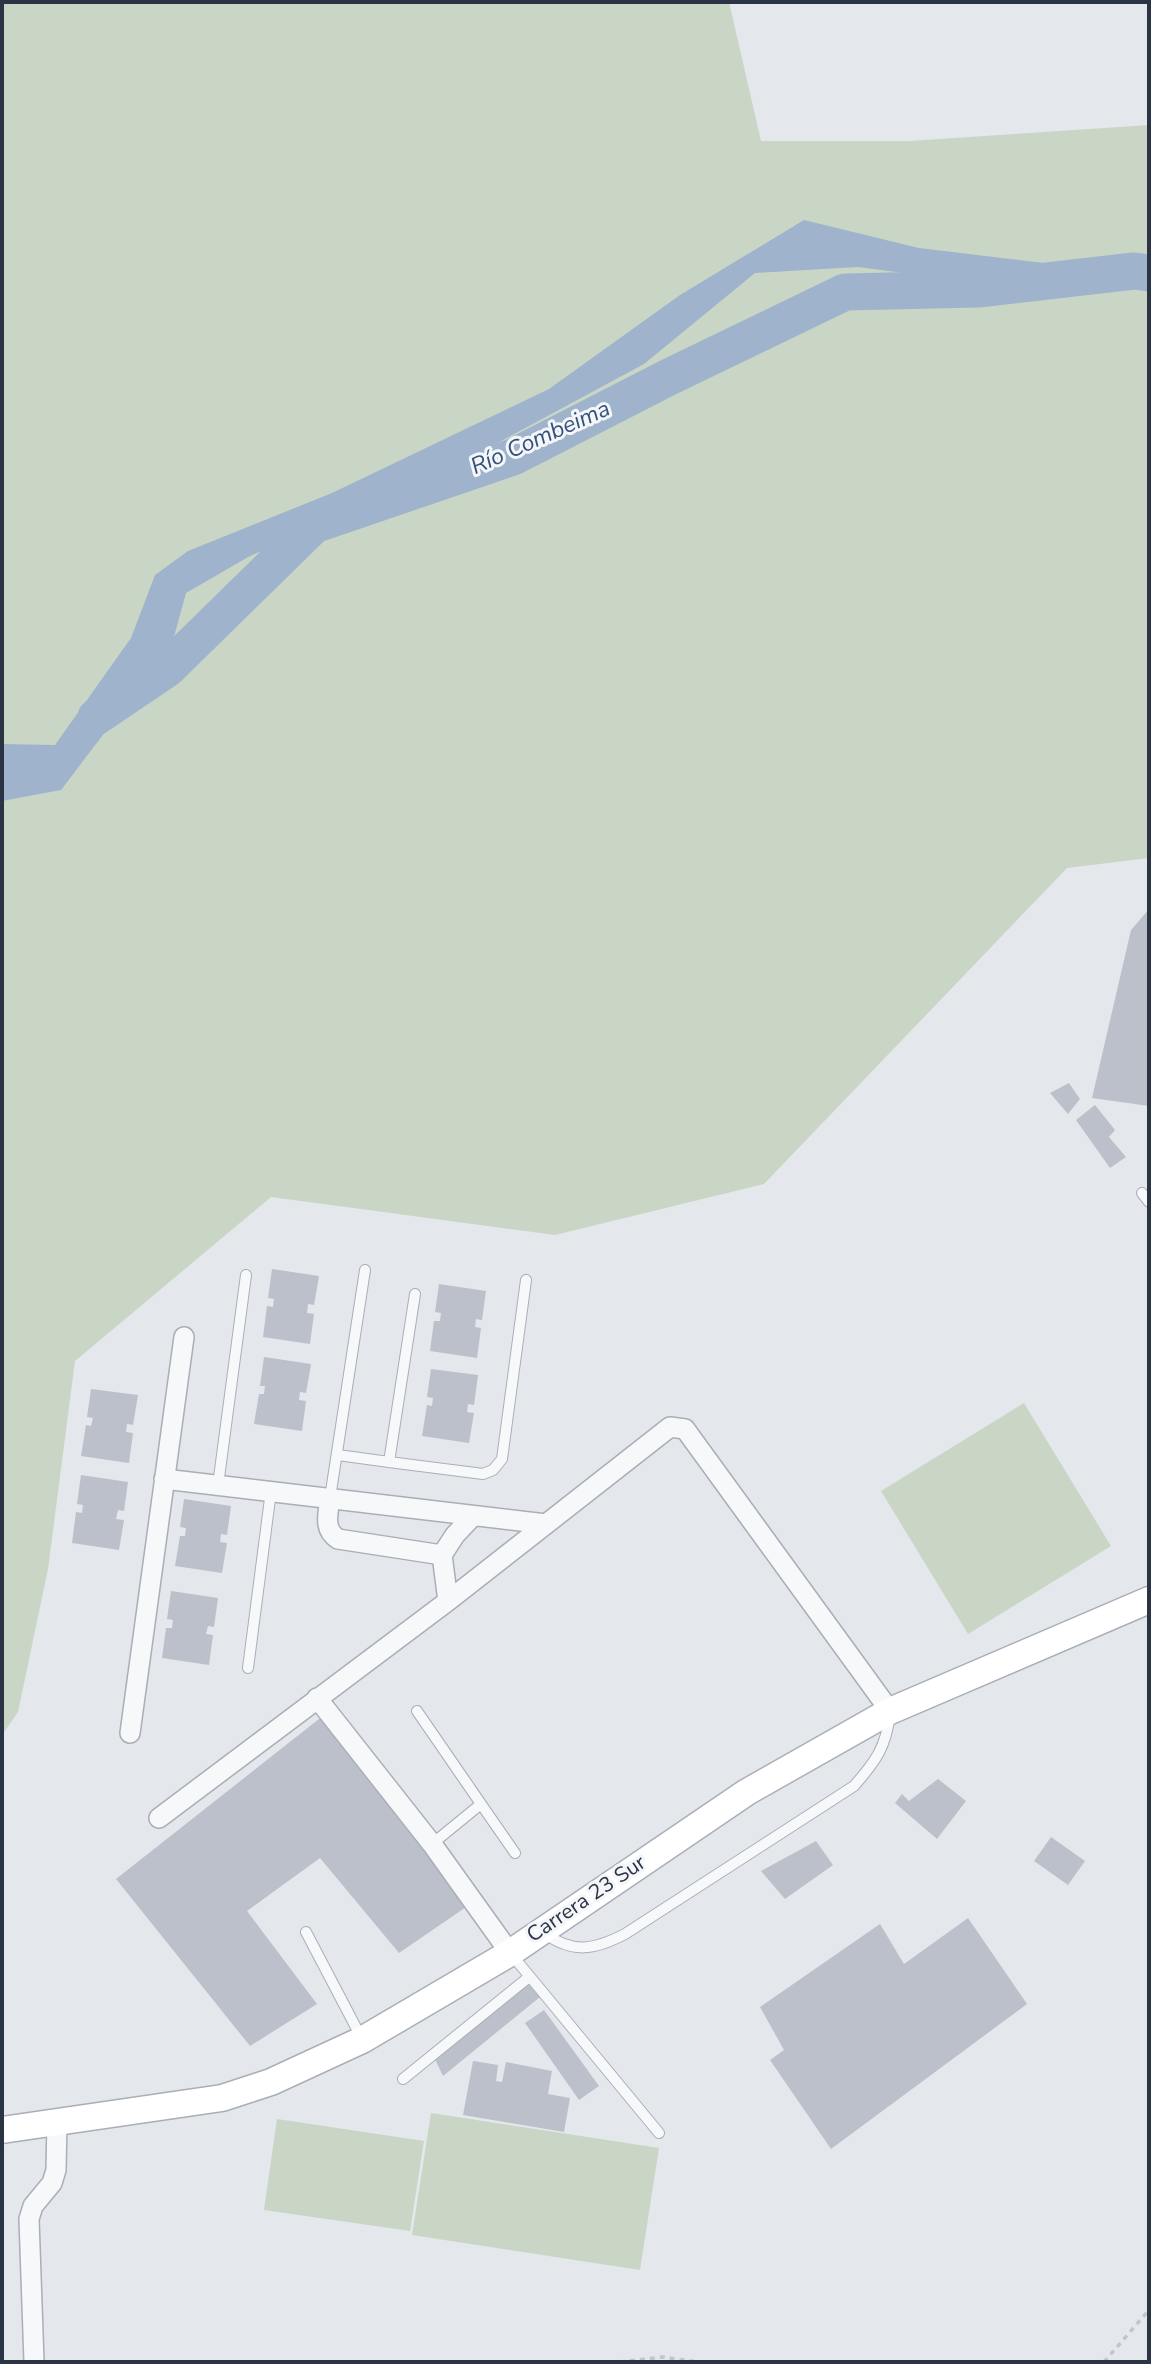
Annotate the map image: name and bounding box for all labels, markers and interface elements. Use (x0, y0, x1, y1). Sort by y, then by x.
water label: Río Combeima (467, 396, 615, 482)
street label: Carrera 23 Sur (523, 1851, 651, 1949)

